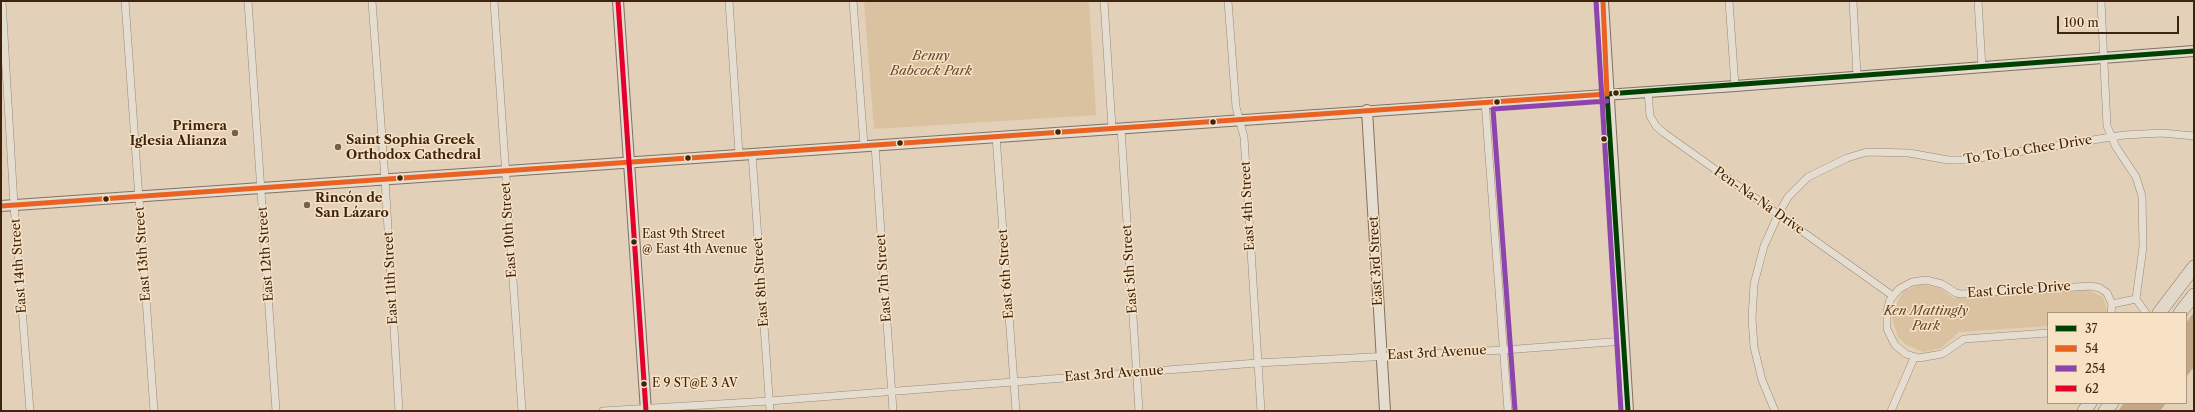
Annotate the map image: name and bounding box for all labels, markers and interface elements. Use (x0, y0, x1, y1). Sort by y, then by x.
scale bar (2059, 8, 2181, 34)
text: 100 m (2064, 15, 2099, 30)
park label: Benny Babcock Park (890, 48, 972, 79)
unlabelled marker (1611, 88, 1621, 98)
unlabelled marker (1492, 97, 1502, 107)
unlabelled marker (1208, 117, 1218, 127)
place label: Primera Iglesia Alianza (130, 118, 227, 149)
unlabelled marker (1053, 127, 1063, 137)
marker: Primera Iglesia Alianza (230, 128, 240, 138)
place label: Saint Sophia Greek Orthodox Cathedral (346, 132, 481, 163)
street label: To To Lo Chee Drive (1963, 132, 2093, 168)
unlabelled marker (1599, 134, 1609, 144)
unlabelled marker (895, 138, 905, 148)
marker: Saint Sophia Greek Orthodox Cathedral (333, 142, 343, 152)
unlabelled marker (683, 153, 693, 163)
street label: East 4th Street (1238, 161, 1258, 251)
street label: Pen-Na-Na Drive (1711, 164, 1807, 238)
unlabelled marker (395, 173, 405, 183)
street label: East 10th Street (498, 181, 520, 279)
place label: Rincón de San Lázaro (315, 190, 389, 221)
unlabelled marker (101, 194, 111, 204)
marker: Rincón de San Lázaro (302, 200, 312, 210)
street label: East 13th Street (132, 206, 154, 302)
street label: East 12th Street (255, 206, 277, 302)
street label: East 3rd Street (1366, 216, 1386, 306)
street label: East 14th Street (8, 218, 30, 314)
street label: East 5th Street (1119, 224, 1141, 314)
place label: East 9th Street @ East 4th Avenue (642, 228, 747, 256)
street label: East 6th Street (995, 229, 1017, 319)
street label: East 11th Street (381, 231, 401, 325)
street label: East 7th Street (873, 233, 895, 323)
street label: East 8th Street (750, 236, 772, 328)
marker: East 9th Street @ East 4th Avenue (629, 237, 639, 247)
street label: East Circle Drive (1967, 279, 2071, 301)
park label: Ken Mattingly Park (1884, 303, 1968, 334)
legend (2047, 312, 2187, 404)
text: 37 (2085, 321, 2098, 336)
text: 54 (2085, 341, 2098, 356)
street label: East 3rd Avenue (1387, 343, 1487, 363)
text: 254 (2085, 361, 2105, 376)
street label: East 3rd Avenue (1064, 363, 1164, 385)
place label: E 9 ST@E 3 AV (652, 377, 738, 391)
marker: E 9 ST@E 3 AV (639, 379, 649, 389)
text: 62 (2085, 381, 2099, 396)

